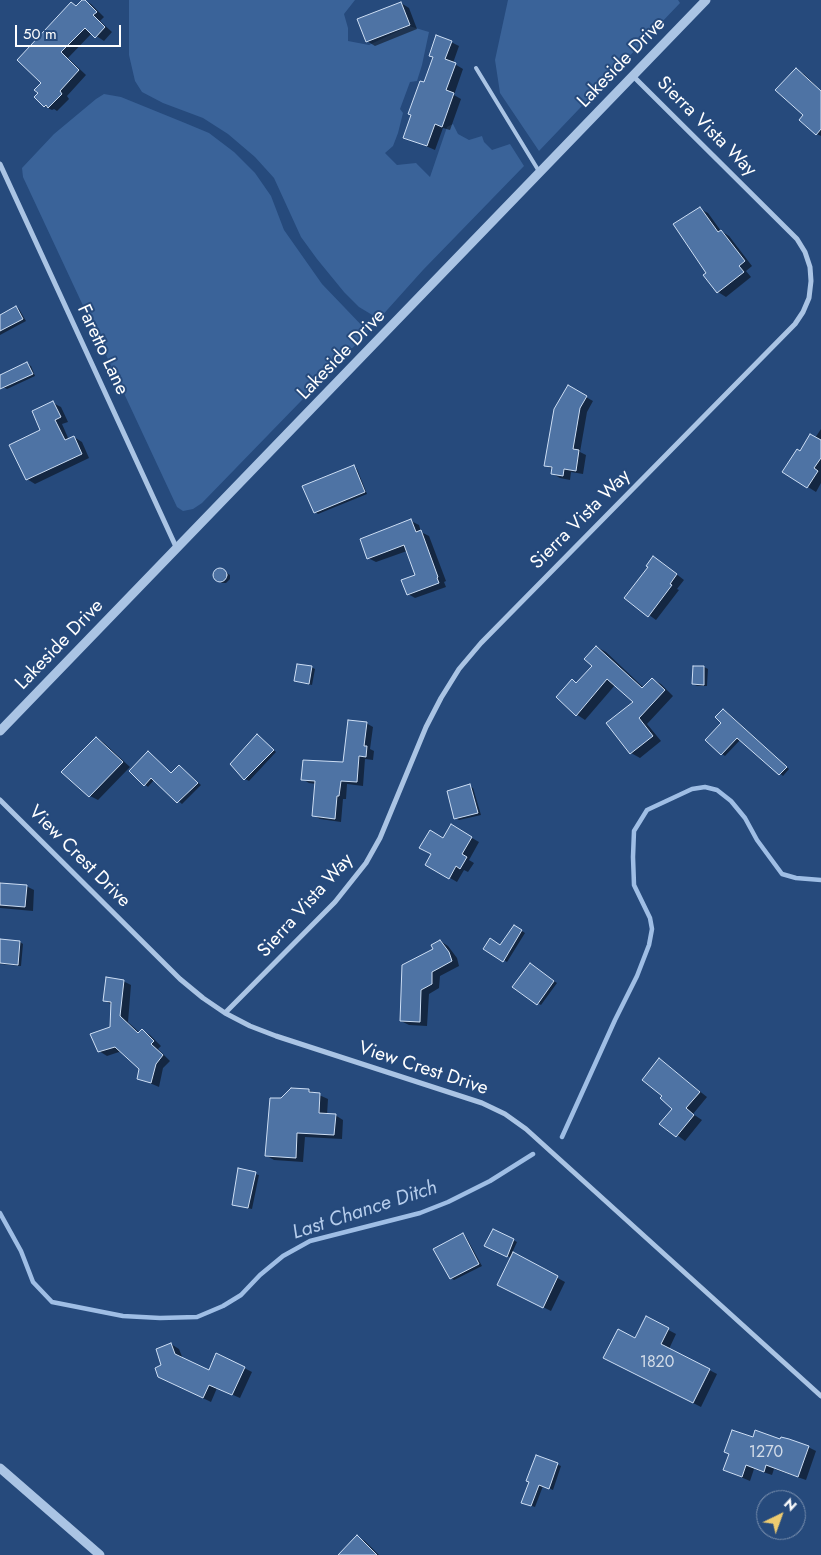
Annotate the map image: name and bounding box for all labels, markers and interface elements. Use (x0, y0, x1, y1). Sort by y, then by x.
street label: Lakeside Drive (573, 13, 671, 113)
scale bar (18, 15, 124, 47)
text: 50 m (23, 23, 57, 45)
street label: Sierra Vista Way (651, 72, 761, 182)
street label: Faretto Lane (71, 301, 133, 399)
street label: Lakeside Drive (293, 305, 391, 405)
street label: Sierra Vista Way (526, 465, 636, 575)
street label: Lakeside Drive (11, 595, 109, 695)
street label: View Crest Drive (23, 801, 135, 913)
street label: Sierra Vista Way (253, 849, 359, 963)
street label: View Crest Drive (355, 1037, 491, 1101)
water label: Last Chance Ditch (290, 1176, 440, 1246)
house number: 1820 (640, 1353, 674, 1373)
house number: 1270 (749, 1443, 783, 1463)
north arrow (756, 1490, 806, 1540)
text: N (780, 1493, 801, 1516)

